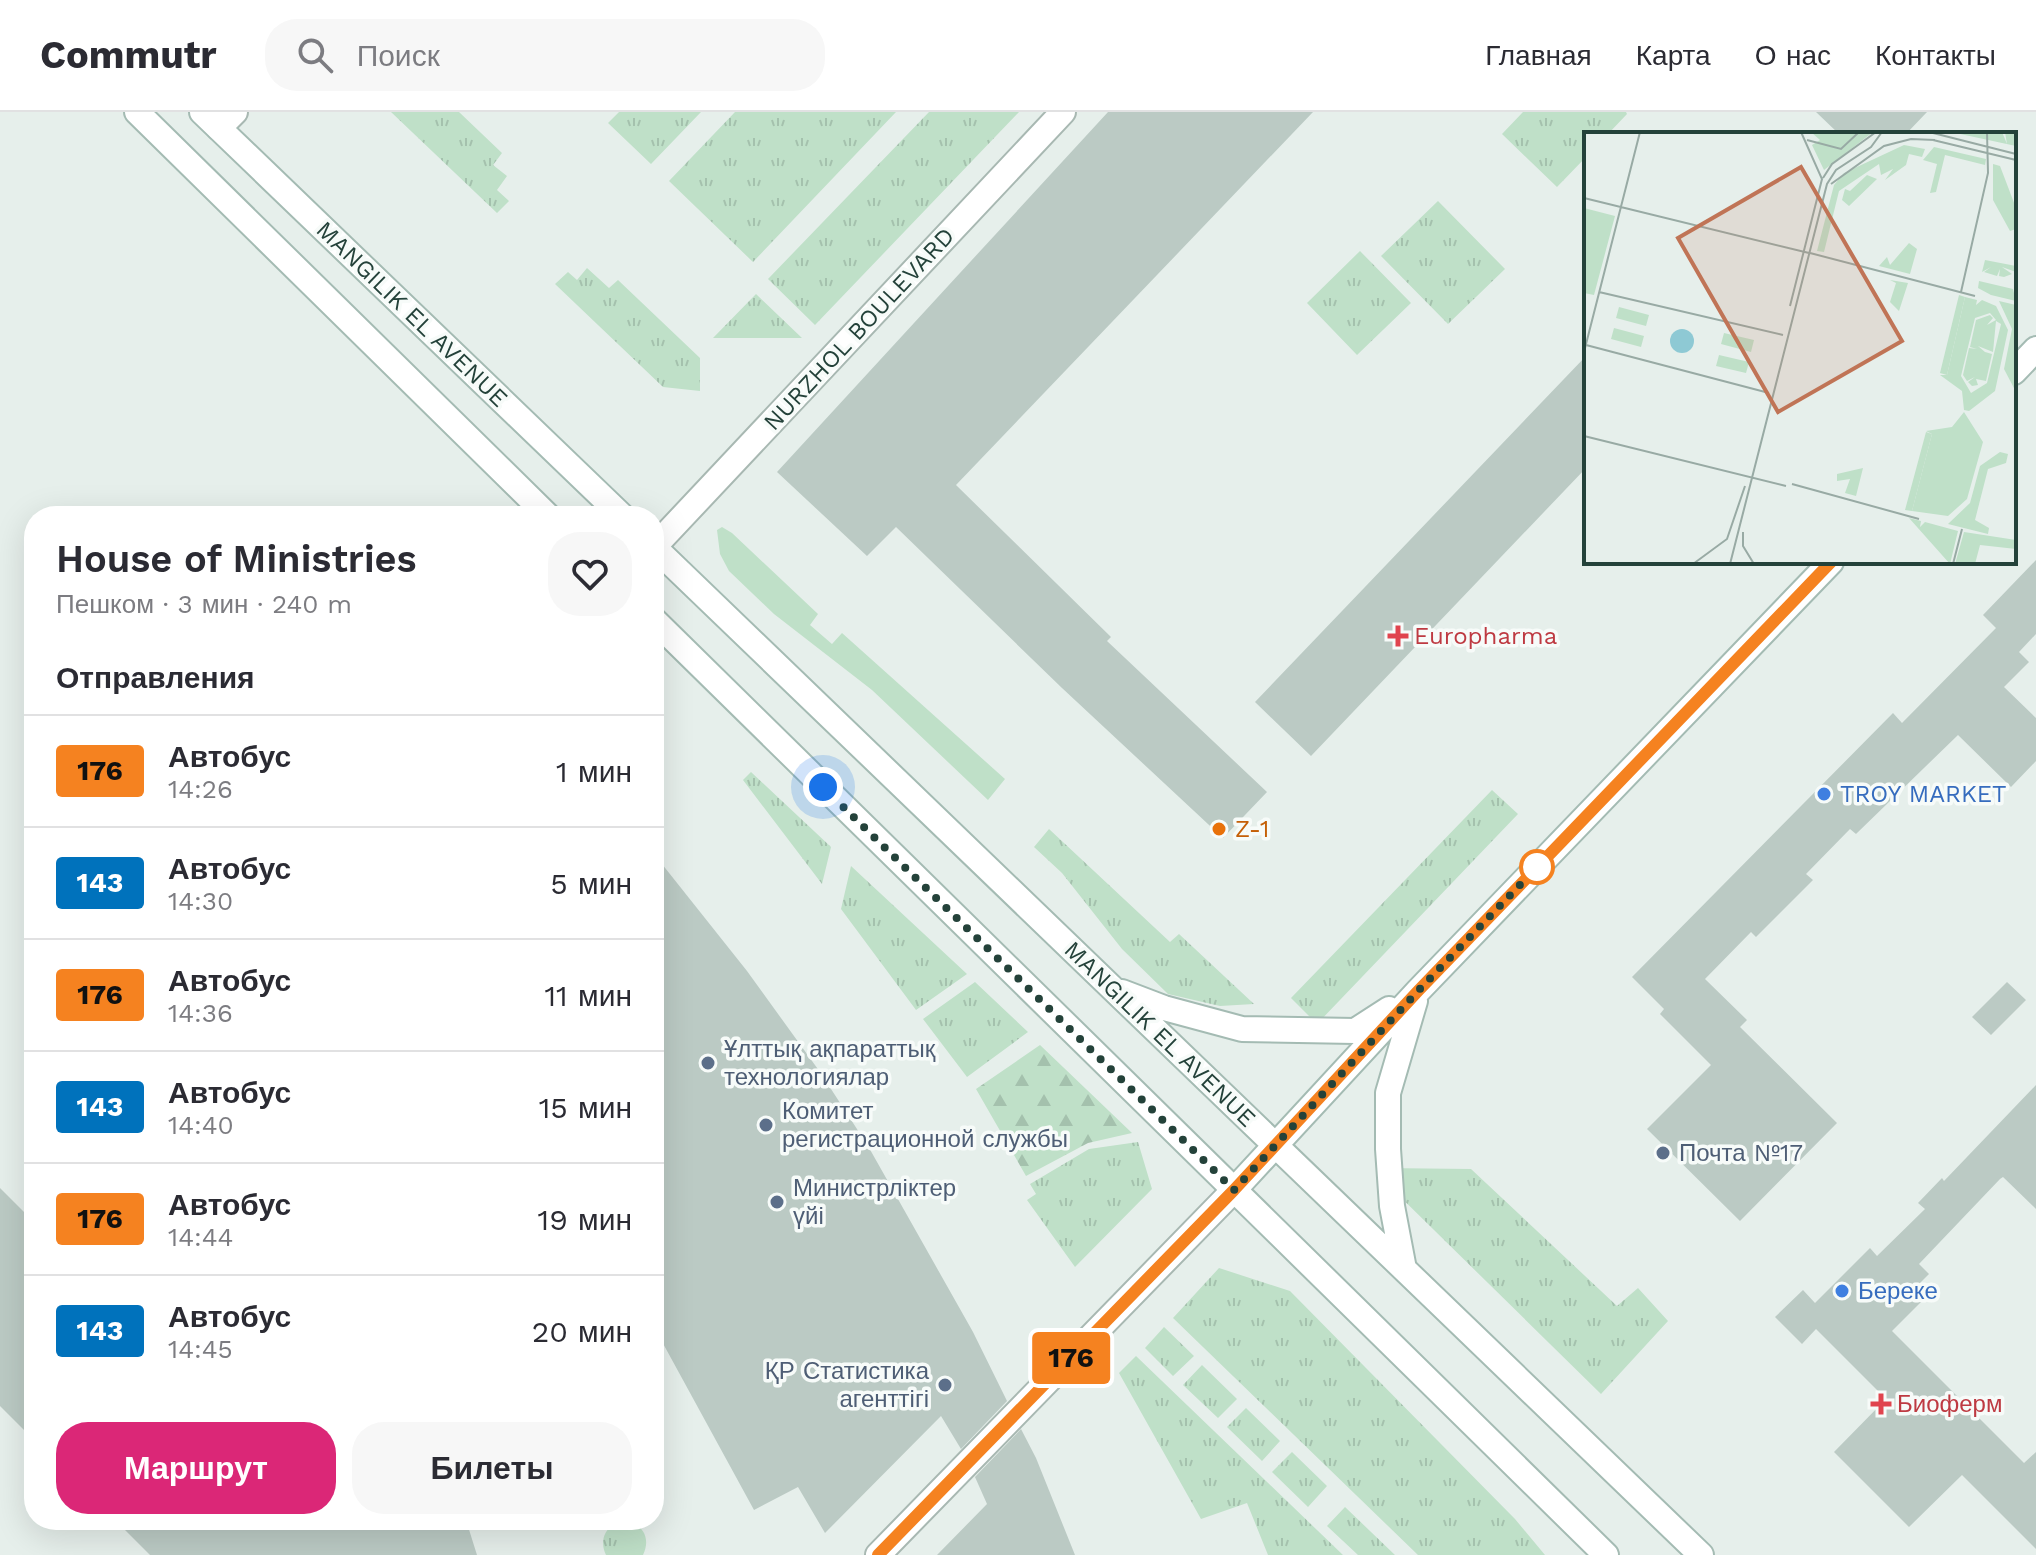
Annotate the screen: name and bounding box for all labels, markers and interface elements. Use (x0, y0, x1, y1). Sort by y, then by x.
search box (265, 19, 825, 91)
text: Commutr (40, 33, 217, 77)
icon: search (293, 33, 337, 77)
text: Поиск (357, 38, 440, 73)
text: Главная (1485, 39, 1592, 72)
text: Карта (1636, 39, 1711, 72)
text: О нас (1755, 39, 1831, 72)
text: Контакты (1875, 39, 1996, 72)
inset map (1584, 132, 2016, 564)
street label: MANGILIK EL AVENUE (311, 215, 513, 413)
street label: NURZHOL BOULEVARD (758, 222, 960, 436)
button: heart (548, 532, 632, 616)
text: House of Ministries (56, 537, 417, 581)
text: Пешком · 3 мин · 240 m (56, 589, 352, 619)
place label: Europharma (1414, 622, 1557, 650)
marker: Europharma (1389, 627, 1407, 645)
text: Отправления (56, 660, 255, 695)
text: Автобус (168, 739, 291, 774)
text: 176 (77, 754, 123, 787)
text: 1 мин (556, 754, 632, 789)
your location (803, 767, 843, 807)
text: 14:26 (168, 774, 233, 804)
place label: TROY MARKET (1840, 780, 2007, 808)
marker: TROY MARKET (1815, 785, 1833, 803)
place label: Z-1 (1235, 815, 1269, 843)
marker: Z-1 (1210, 820, 1228, 838)
unlabelled marker (1520, 850, 1554, 884)
text: Автобус (168, 851, 291, 886)
text: 143 (77, 866, 123, 899)
text: 5 мин (550, 866, 632, 901)
text: 14:30 (168, 886, 233, 916)
street label: MANGILIK EL AVENUE (1059, 935, 1261, 1133)
text: Автобус (168, 963, 291, 998)
text: 176 (77, 978, 123, 1011)
text: 11 мин (544, 978, 632, 1013)
text: 14:36 (168, 998, 233, 1028)
place label: Ұлттық ақпараттық технологиялар (724, 1035, 936, 1091)
marker: Ұлттық ақпараттық технологиялар (699, 1054, 717, 1072)
text: Автобус (168, 1075, 291, 1110)
text: 143 (77, 1090, 123, 1123)
text: 15 мин (539, 1090, 632, 1125)
place label: Комитет регистрационной службы (782, 1097, 1068, 1153)
text: 14:40 (168, 1110, 234, 1140)
marker: Комитет регистрационной службы (757, 1116, 775, 1134)
place label: Почта №17 (1679, 1139, 1803, 1167)
marker: Почта №17 (1654, 1144, 1672, 1162)
place label: Министрліктер үйі (793, 1174, 956, 1230)
text: Автобус (168, 1187, 291, 1222)
marker: Министрліктер үйі (768, 1193, 786, 1211)
text: 176 (77, 1202, 123, 1235)
text: 19 мин (538, 1202, 632, 1237)
text: 14:44 (168, 1222, 234, 1252)
place label: Береке (1858, 1277, 1938, 1305)
marker: Береке (1833, 1282, 1851, 1300)
text: Автобус (168, 1299, 291, 1334)
text: 143 (77, 1314, 123, 1347)
text: 20 мин (532, 1314, 632, 1349)
line badge: 176 (1025, 1332, 1117, 1384)
text: 14:45 (168, 1334, 233, 1364)
text: 176 (1048, 1341, 1094, 1374)
place label: ҚР Статистика агенттігі (765, 1357, 930, 1413)
marker: ҚР Статистика агенттігі (936, 1376, 954, 1394)
place label: Биоферм (1897, 1390, 2002, 1418)
marker: Биоферм (1872, 1395, 1890, 1413)
button: Маршрут (56, 1422, 336, 1514)
button: Билеты (352, 1422, 632, 1514)

